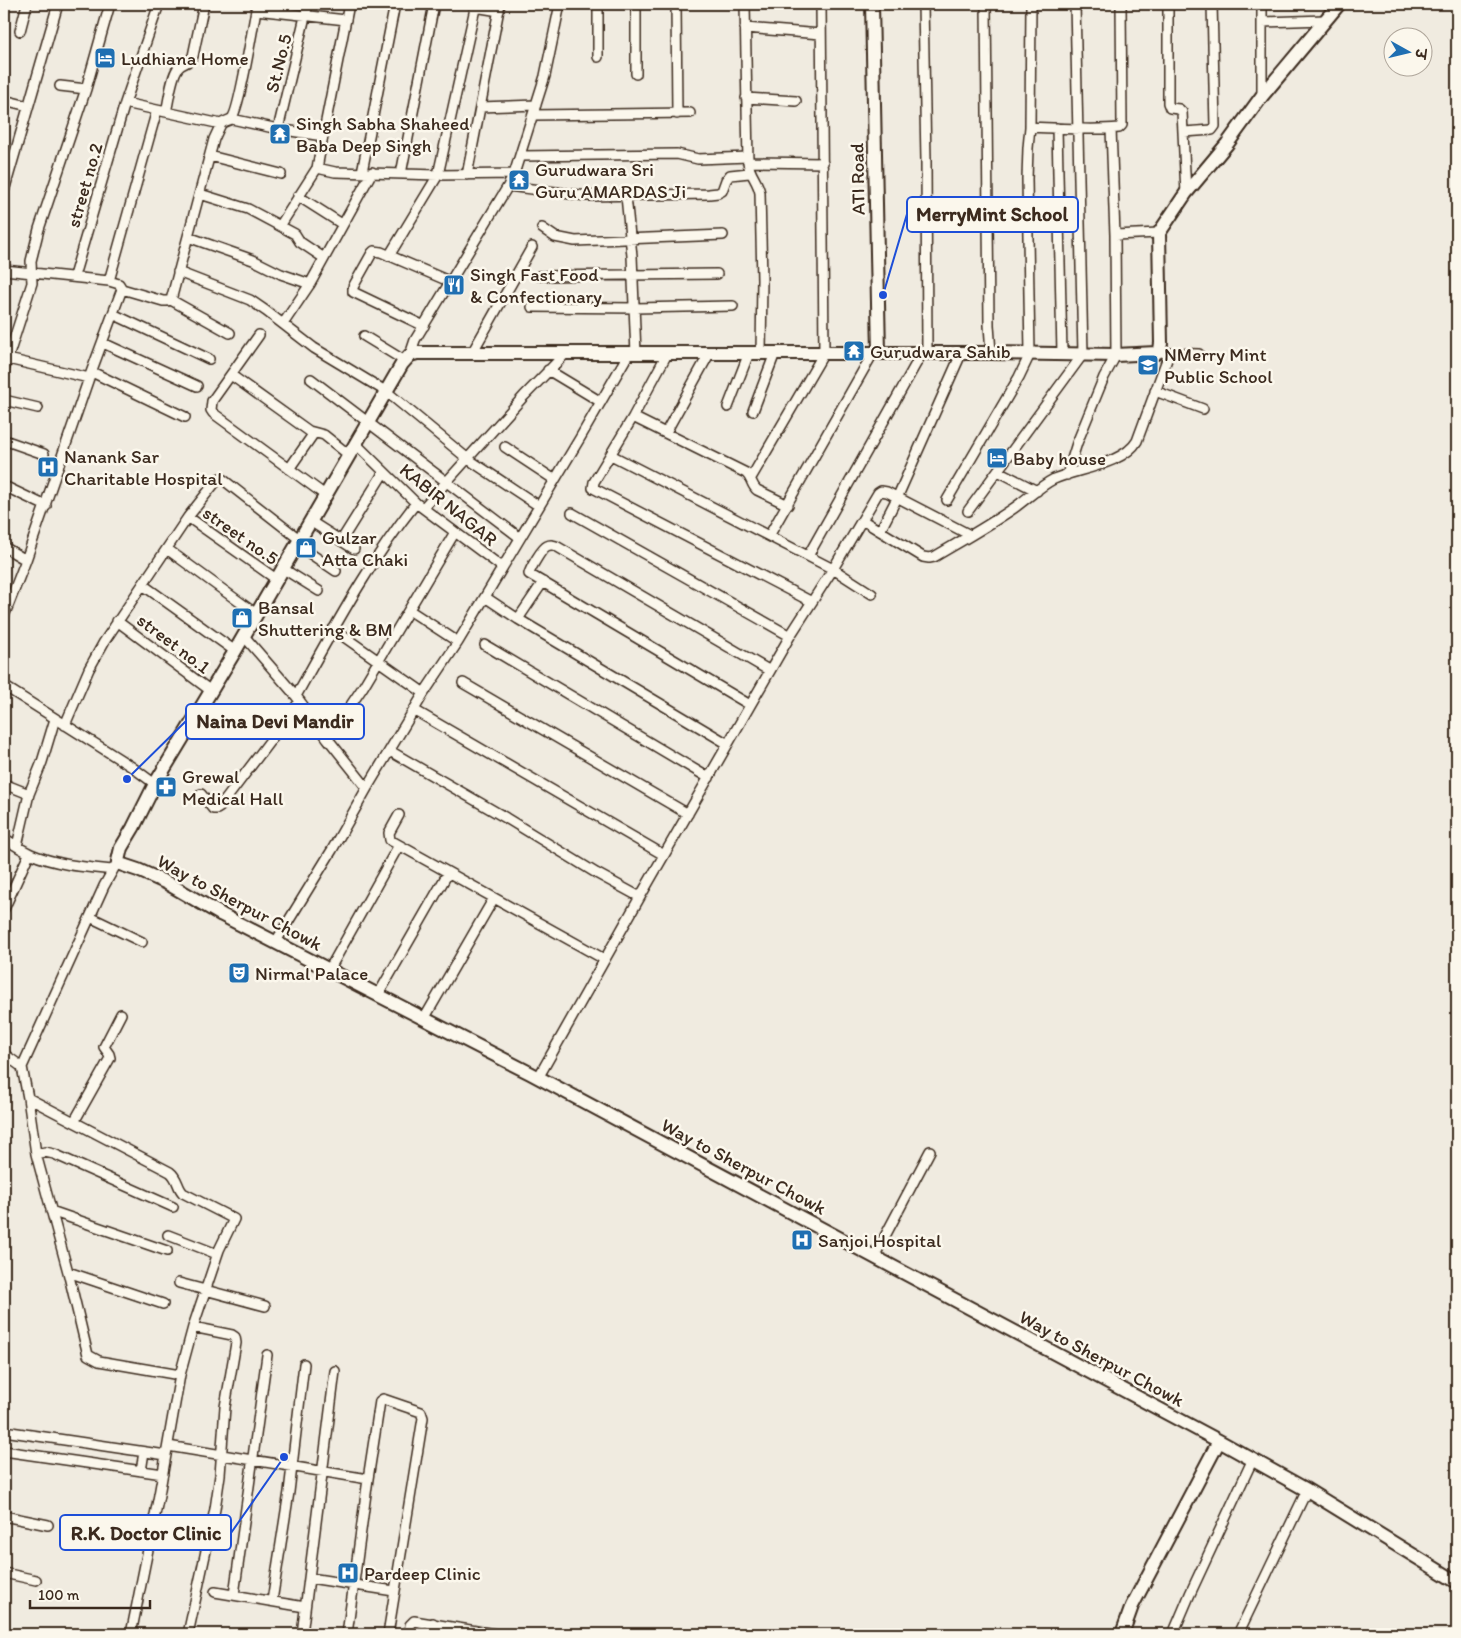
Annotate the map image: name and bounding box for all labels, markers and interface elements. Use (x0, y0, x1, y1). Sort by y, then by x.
north arrow (1384, 28, 1434, 78)
street label: St.No.5 (260, 31, 297, 95)
hotel icon: Ludhiana Home (93, 46, 117, 70)
text: उ (1411, 46, 1430, 61)
place label: Ludhiana Home (121, 47, 249, 70)
place label: Singh Sabha Shaheed Baba Deep Singh (296, 112, 469, 157)
temple icon: Singh Sabha Shaheed Baba Deep Singh (268, 122, 292, 146)
street label: street no.2 (61, 140, 108, 230)
street label: ATI Road (845, 142, 870, 215)
place label: Gurudwara Sri Guru AMARDAS Ji (535, 158, 686, 203)
temple icon: Gurudwara Sri Guru AMARDAS Ji (507, 168, 531, 192)
callout: MerryMint School (907, 197, 1078, 232)
text: MerryMint School (916, 202, 1068, 227)
place label: Singh Fast Food & Confectionary (470, 263, 602, 308)
restaurant icon: Singh Fast Food & Confectionary (442, 273, 466, 297)
temple icon: Gurudwara Sahib (842, 339, 866, 363)
place label: Gurudwara Sahib (870, 340, 1011, 363)
place label: NMerry Mint Public School (1164, 343, 1273, 388)
school or university icon: NMerry Mint Public School (1136, 353, 1160, 377)
place label: Nanank Sar Charitable Hospital (64, 445, 223, 490)
hotel icon: Baby house (985, 446, 1009, 470)
place label: Baby house (1013, 447, 1106, 470)
hospital icon: Nanank Sar Charitable Hospital (36, 455, 60, 479)
street label: KABIR NAGAR (395, 458, 502, 551)
street label: street no.5 (198, 501, 283, 570)
place label: Gulzar Atta Chaki (322, 526, 408, 571)
shop icon: Gulzar Atta Chaki (294, 536, 318, 560)
place label: Bansal Shuttering & BM (258, 596, 393, 641)
shop icon: Bansal Shuttering & BM (230, 606, 254, 630)
street label: street no.1 (132, 608, 215, 679)
callout: Naina Devi Mandir (186, 704, 364, 739)
text: Naina Devi Mandir (196, 709, 354, 733)
place label: Grewal Medical Hall (182, 765, 284, 810)
pharmacy icon: Grewal Medical Hall (154, 775, 178, 799)
street label: Way to Sherpur Chowk (153, 849, 326, 956)
theatre icon: Nirmal Palace (227, 961, 251, 985)
place label: Nirmal Palace (255, 962, 368, 985)
street label: Way to Sherpur Chowk (657, 1113, 830, 1220)
hospital icon: Sanjoi Hospital (790, 1228, 814, 1252)
place label: Sanjoi Hospital (818, 1229, 942, 1252)
street label: Way to Sherpur Chowk (1015, 1305, 1188, 1412)
callout: R.K. Doctor Clinic (60, 1515, 231, 1550)
text: R.K. Doctor Clinic (71, 1521, 222, 1545)
hospital icon: Pardeep Clinic (336, 1561, 360, 1585)
place label: Pardeep Clinic (364, 1562, 481, 1585)
scale bar (30, 1578, 150, 1610)
text: 100 m (38, 1586, 80, 1604)

